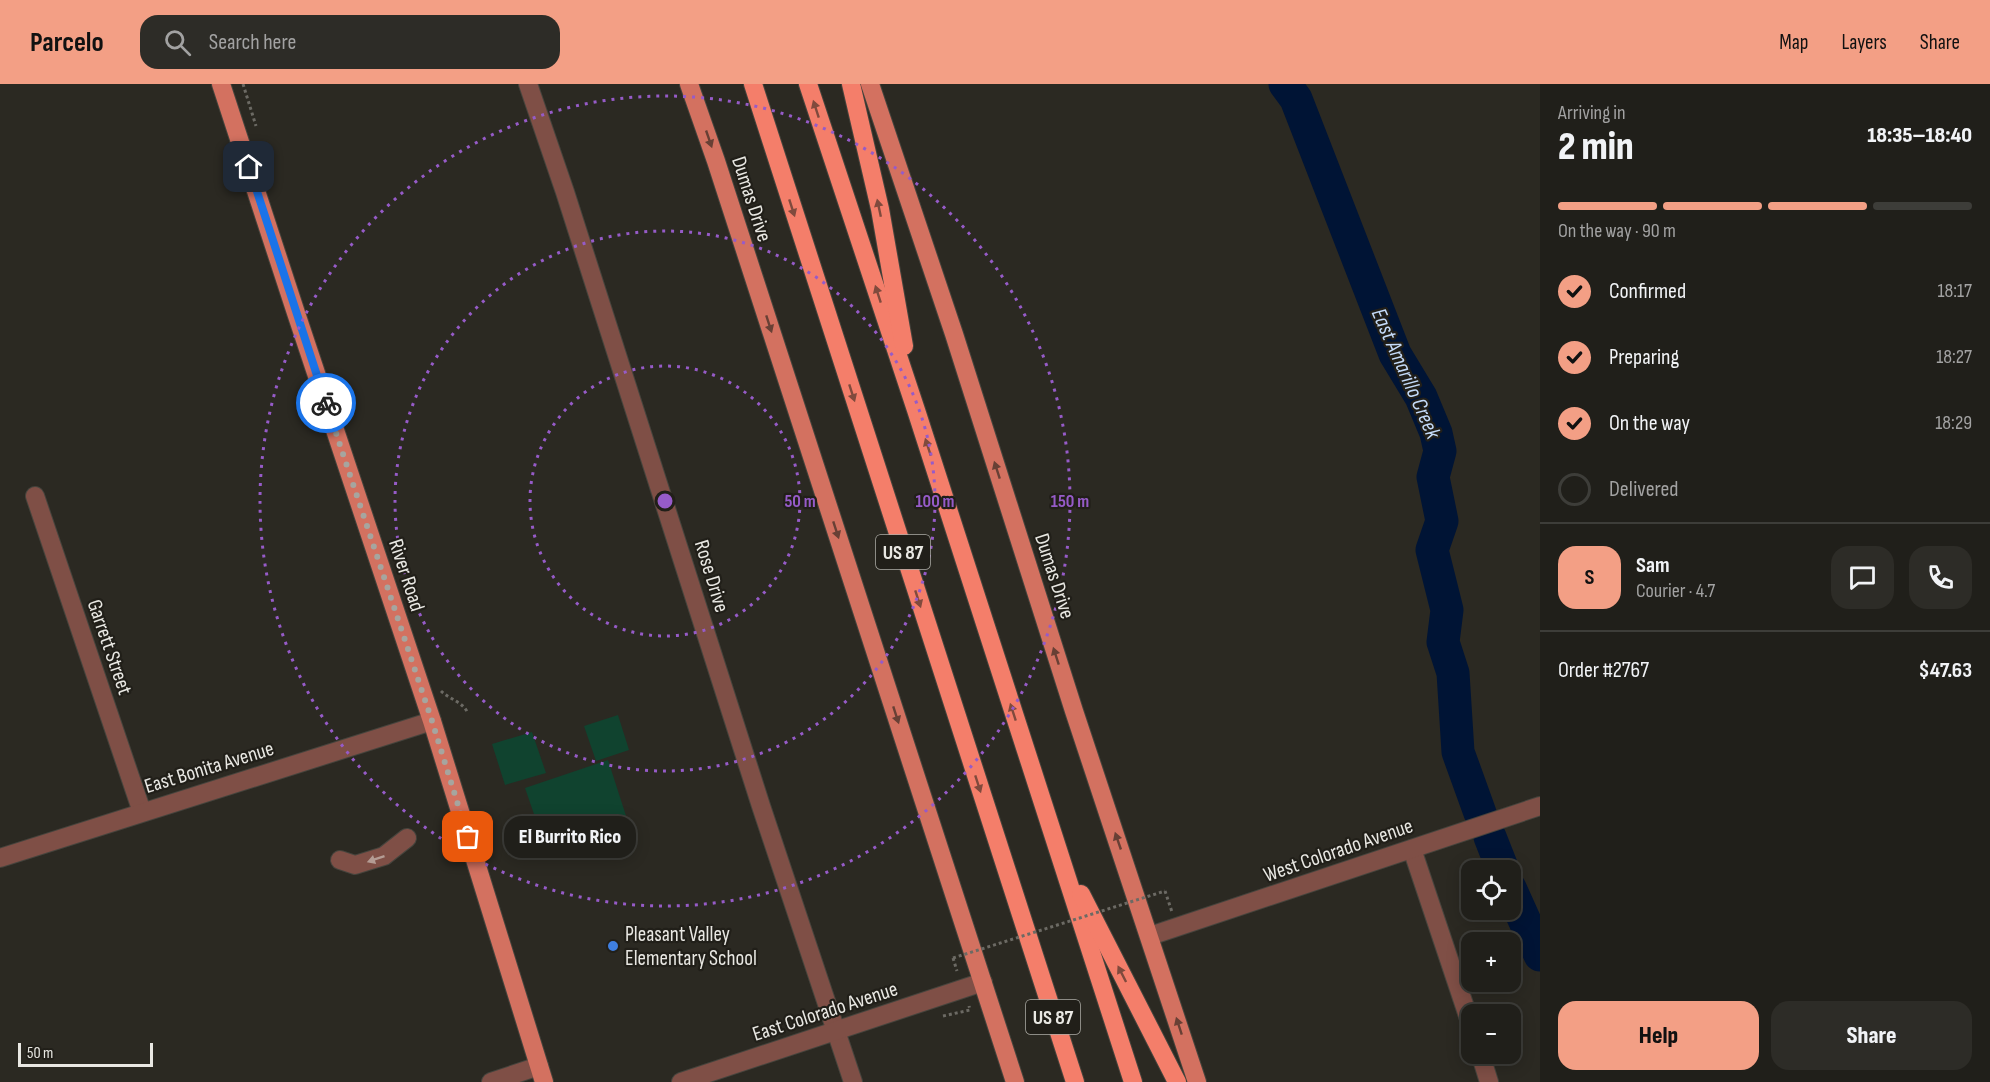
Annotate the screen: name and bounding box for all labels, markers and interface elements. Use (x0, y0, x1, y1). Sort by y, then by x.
search box (140, 15, 560, 69)
text: Parcelo (30, 26, 104, 59)
icon: search (161, 26, 194, 59)
text: Search here (209, 29, 296, 56)
text: Map (1779, 30, 1808, 55)
text: Layers (1841, 30, 1887, 55)
text: Share (1920, 30, 1960, 55)
one-way arrow (811, 100, 821, 118)
text: Arriving in (1558, 101, 1626, 125)
text: 18:35–18:40 (1867, 122, 1972, 149)
text: 2 min (1558, 124, 1634, 171)
one-way arrow (704, 130, 714, 148)
pin (223, 141, 274, 192)
icon: home (232, 150, 265, 183)
street label: Dumas Drive (726, 153, 777, 245)
one-way arrow (874, 198, 883, 217)
one-way arrow (788, 199, 797, 217)
text: On the way · 90 m (1558, 219, 1676, 243)
icon: check (1558, 275, 1591, 308)
text: Confirmed (1609, 278, 1686, 305)
text: 18:17 (1938, 279, 1972, 303)
one-way arrow (872, 285, 882, 303)
water label: East Amarillo Creek (1365, 304, 1447, 444)
one-way arrow (765, 315, 775, 333)
icon: check (1558, 341, 1591, 374)
text: Preparing (1609, 344, 1679, 371)
text: 18:27 (1936, 345, 1972, 369)
courier (296, 373, 356, 433)
one-way arrow (847, 384, 857, 402)
icon: bike (310, 387, 343, 420)
icon: check (1558, 407, 1591, 440)
text: On the way (1609, 410, 1690, 437)
text: 18:29 (1935, 411, 1972, 435)
one-way arrow (923, 438, 932, 456)
one-way arrow (992, 461, 1002, 479)
text: Delivered (1609, 476, 1678, 503)
centre of rings (655, 491, 675, 511)
text: 50 m (784, 491, 816, 512)
text: 100 m (916, 491, 955, 512)
text: 150 m (1051, 491, 1089, 512)
one-way arrow (832, 521, 841, 539)
street label: Dumas Drive (1029, 530, 1080, 622)
road number: US 87 (876, 535, 930, 569)
street label: River Road (383, 536, 430, 614)
street label: Rose Drive (689, 537, 734, 615)
button: chat (1831, 546, 1894, 609)
button: phone (1909, 546, 1972, 609)
text: Sam (1636, 552, 1670, 579)
text: S (1585, 564, 1594, 591)
text: Courier · 4.7 (1636, 579, 1715, 603)
one-way arrow (914, 590, 923, 608)
street label: Garrett Street (82, 596, 137, 698)
one-way arrow (1051, 647, 1061, 665)
text: Order #2767 (1558, 657, 1649, 684)
text: $47.63 (1918, 657, 1972, 684)
one-way arrow (1008, 703, 1018, 721)
one-way arrow (892, 706, 902, 724)
street label: East Bonita Avenue (142, 736, 277, 799)
one-way arrow (974, 775, 983, 793)
pin (442, 811, 493, 862)
street label: West Colorado Avenue (1260, 813, 1416, 888)
callout: El Burrito Rico (504, 816, 636, 858)
icon: bag (451, 820, 484, 853)
text: El Burrito Rico (519, 825, 621, 849)
one-way arrow (1113, 832, 1122, 850)
one-way arrow (367, 855, 385, 864)
map controls (1461, 860, 1521, 1064)
button: locate (1461, 860, 1521, 920)
place label: Pleasant Valley Elementary School (625, 922, 757, 971)
button: + (1461, 932, 1521, 992)
marker: Pleasant Valley Elementary School (606, 939, 620, 953)
one-way arrow (1117, 965, 1127, 982)
street label: East Colorado Avenue (750, 976, 901, 1047)
road number: US 87 (1026, 1000, 1080, 1034)
button: Help (1558, 1001, 1759, 1070)
button: Share (1771, 1001, 1972, 1070)
button: − (1461, 1004, 1521, 1064)
one-way arrow (1174, 1017, 1184, 1035)
scale bar (18, 1040, 153, 1068)
text: 50 m (27, 1044, 53, 1063)

